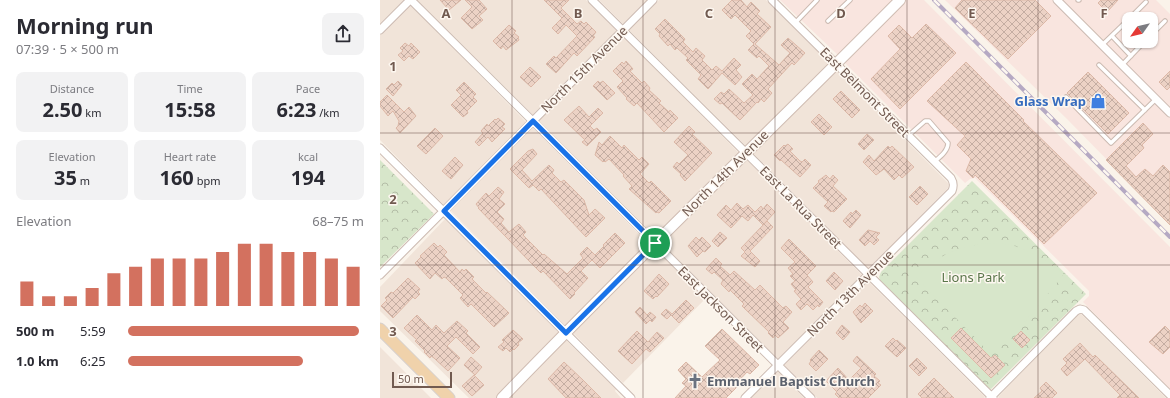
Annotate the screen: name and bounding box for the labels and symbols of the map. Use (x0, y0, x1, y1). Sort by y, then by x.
text: A (442, 4, 451, 22)
text: B (574, 4, 582, 22)
text: C (705, 4, 713, 22)
text: D (836, 4, 846, 22)
text: E (968, 4, 976, 22)
text: F (1100, 4, 1108, 22)
north arrow (1122, 12, 1158, 48)
street label: North 15th Avenue (537, 22, 631, 116)
street label: East Belmont Street (816, 43, 914, 141)
text: 1 (389, 57, 397, 75)
place label: Glass Wrap (1014, 92, 1086, 110)
shop icon: Glass Wrap (1089, 92, 1107, 110)
street label: North 14th Avenue (678, 126, 772, 220)
street label: East La Rua Street (756, 162, 846, 252)
text: 2 (389, 190, 397, 208)
pin (638, 226, 672, 260)
street label: North 13th Avenue (803, 246, 897, 340)
street label: East Jackson Street (674, 262, 768, 356)
park label: Lions Park (941, 268, 1005, 286)
text: 3 (389, 322, 397, 340)
scale bar (392, 370, 452, 389)
church icon: Emmanuel Baptist Church (686, 372, 704, 390)
place label: Emmanuel Baptist Church (707, 372, 875, 390)

